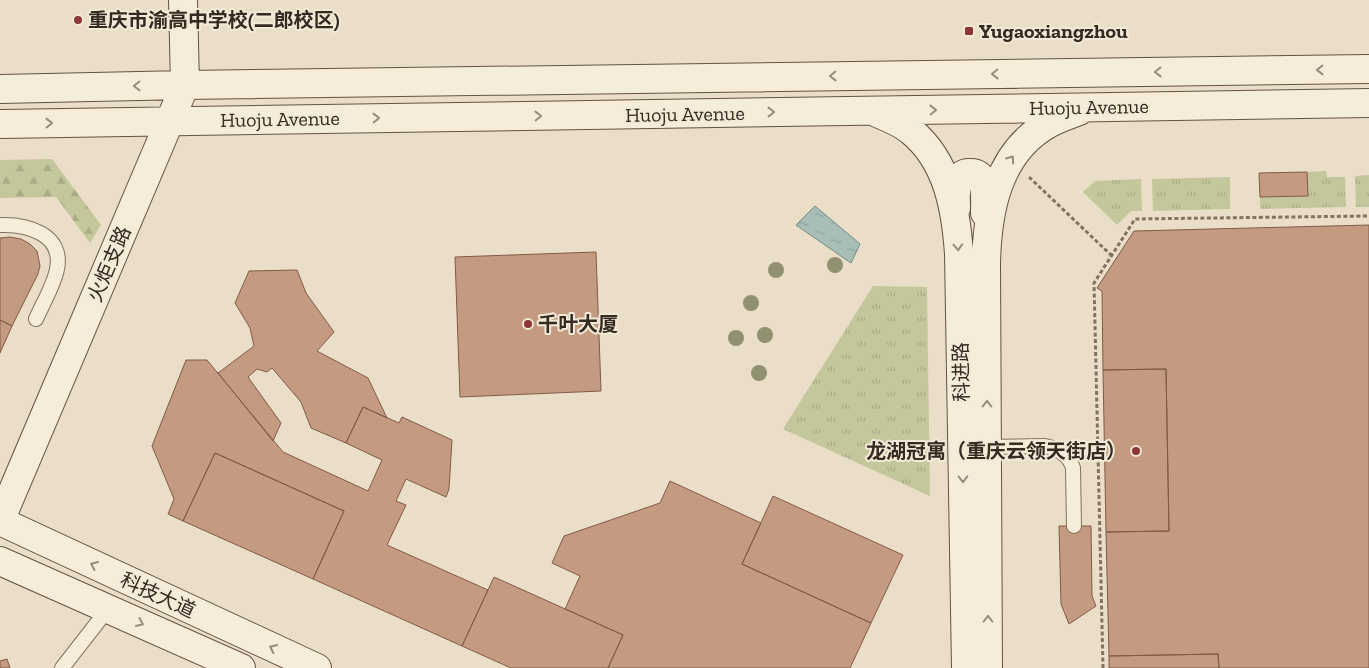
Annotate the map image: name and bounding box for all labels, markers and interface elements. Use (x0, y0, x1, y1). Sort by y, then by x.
place label: 重庆市渝高中学校(二郎校区) (88, 8, 340, 32)
marker: 重庆市渝高中学校(二郎校区) (72, 14, 84, 26)
place label: Yugaoxiangzhou (979, 19, 1128, 43)
marker: Yugaoxiangzhou (963, 25, 975, 37)
one-way arrow (1316, 65, 1324, 75)
one-way arrow (1154, 67, 1162, 77)
one-way arrow (991, 69, 999, 79)
one-way arrow (829, 71, 836, 81)
one-way arrow (132, 81, 140, 91)
street label: Huoju Avenue (1029, 94, 1149, 120)
street label: Huoju Avenue (625, 101, 745, 127)
one-way arrow (930, 105, 938, 115)
street label: Huoju Avenue (220, 106, 340, 132)
one-way arrow (767, 107, 775, 118)
one-way arrow (535, 110, 543, 121)
one-way arrow (372, 113, 380, 123)
one-way arrow (45, 118, 53, 128)
one-way arrow (1005, 155, 1014, 165)
street label: 火炬支路 (82, 222, 136, 306)
one-way arrow (953, 243, 964, 251)
place label: 千叶大厦 (538, 312, 618, 336)
marker: 千叶大厦 (522, 318, 534, 330)
street label: 科进路 (948, 342, 974, 402)
one-way arrow (982, 400, 992, 408)
place label: 龙湖冠寓（重庆云领天街店） (866, 439, 1126, 463)
marker: 龙湖冠寓（重庆云领天街店） (1130, 445, 1142, 457)
one-way arrow (957, 475, 968, 483)
one-way arrow (90, 560, 99, 571)
street label: 科技大道 (117, 567, 199, 623)
one-way arrow (983, 615, 993, 623)
one-way arrow (135, 617, 144, 628)
one-way arrow (269, 644, 278, 654)

